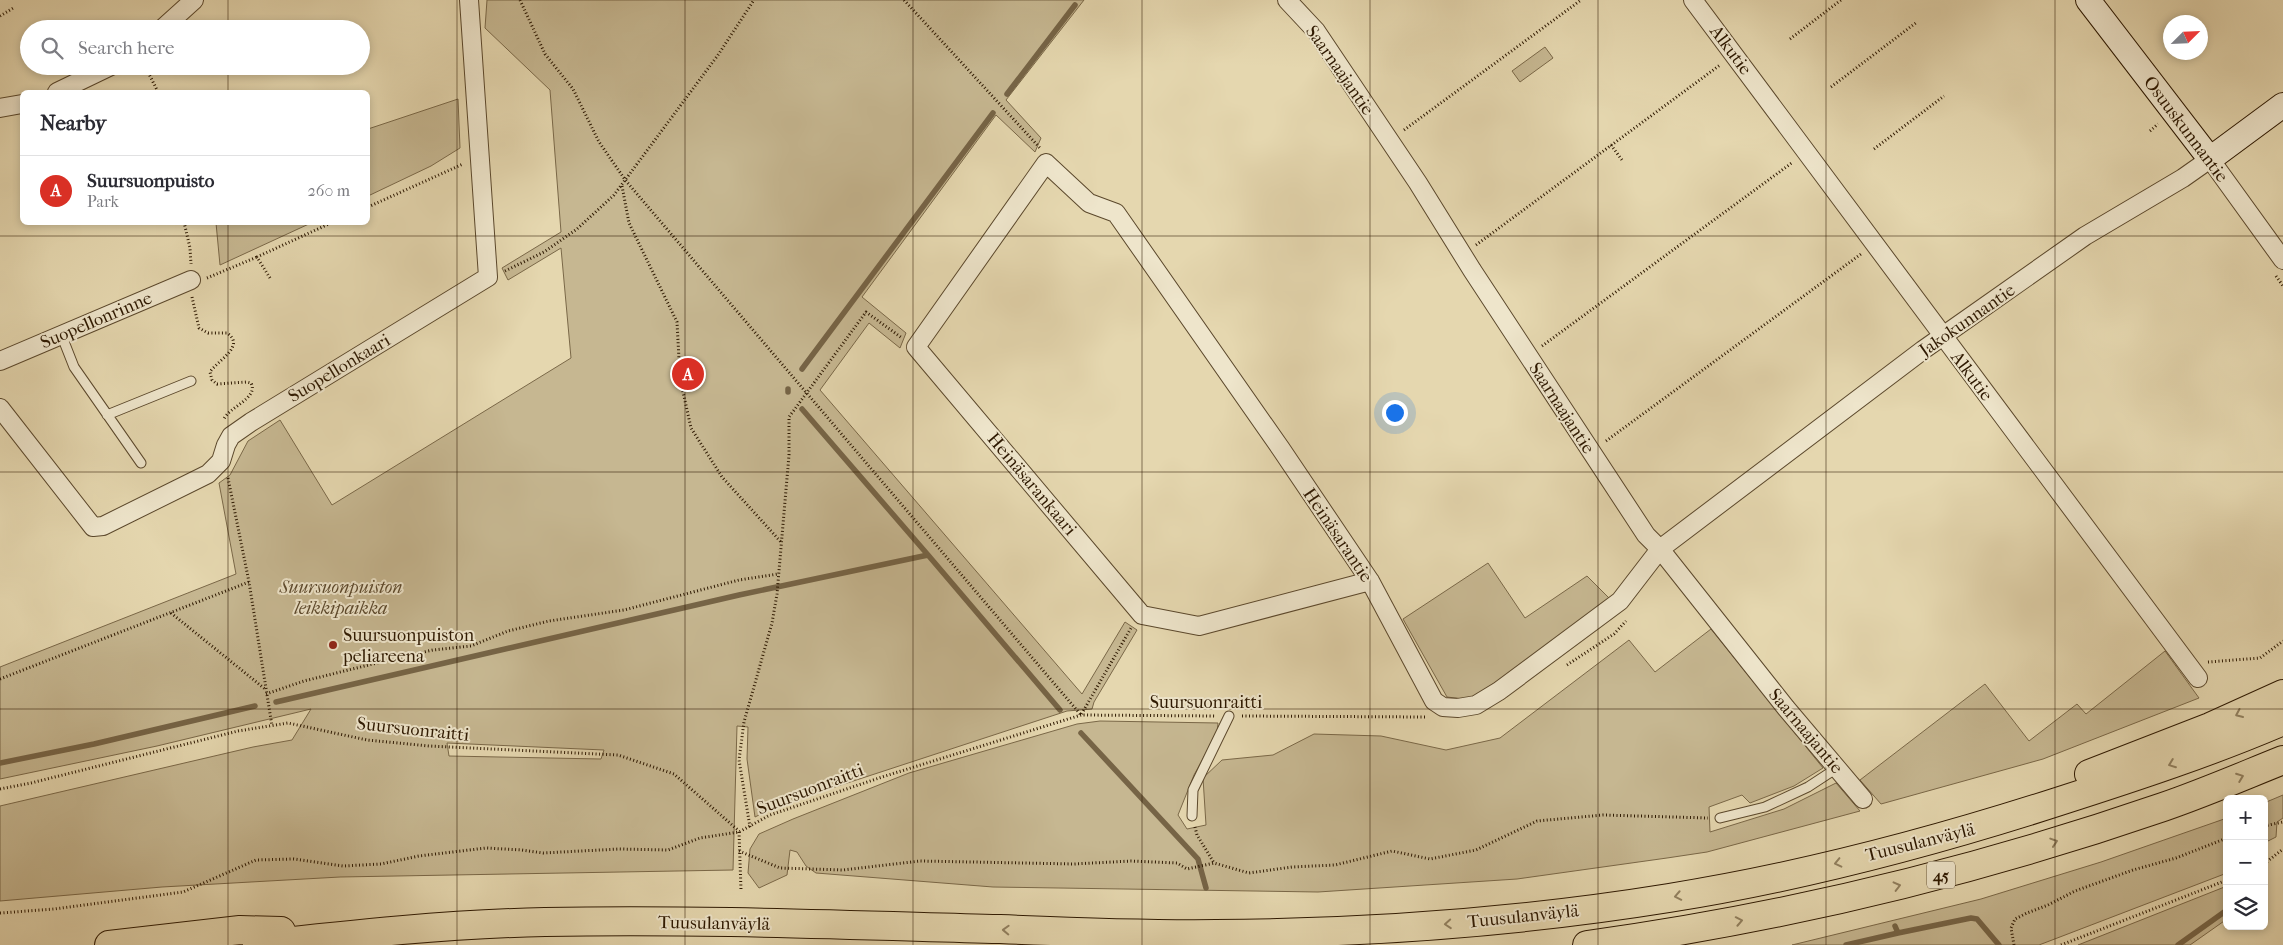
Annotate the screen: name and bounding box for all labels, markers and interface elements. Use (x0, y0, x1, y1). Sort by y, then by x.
north arrow (2163, 15, 2208, 60)
search box (20, 20, 370, 75)
street label: Saarnaajantie (1301, 21, 1378, 119)
street label: Alkutie (1705, 21, 1756, 79)
icon: search (38, 34, 66, 62)
text: Search here (78, 37, 174, 59)
street label: Osuuskunnantie (2139, 72, 2232, 187)
text: Nearby (40, 111, 106, 135)
text: Suursuonpuisto (87, 170, 214, 192)
text: A (51, 181, 61, 200)
text: 260 m (308, 181, 350, 200)
text: Park (87, 192, 119, 211)
street label: Jakokunnantie (1914, 280, 2019, 362)
street label: Suopellonrinne (37, 288, 155, 353)
street label: Suopellonkaari (284, 329, 395, 407)
street label: Alkutie (1946, 347, 1997, 405)
pin: A (672, 355, 704, 393)
street label: Saarnaajantie (1524, 359, 1599, 458)
your location (1382, 400, 1408, 426)
street label: Heinäsarankaari (983, 429, 1081, 540)
street label: Heinäsarantie (1298, 484, 1377, 586)
park label: Suursuonpuiston leikkipaikka (279, 577, 402, 619)
place label: Suursuonpuiston peliareena (342, 625, 475, 667)
marker: Suursuonpuiston peliareena (327, 639, 339, 651)
street label: Saarnaajantie (1764, 685, 1847, 778)
street label: Suursuonraitti (1150, 692, 1263, 713)
one-way arrow (2235, 708, 2244, 719)
street label: Suursuonraitti (356, 713, 471, 746)
one-way arrow (2169, 758, 2177, 768)
street label: Suursuonraitti (754, 759, 867, 819)
one-way arrow (2235, 773, 2244, 783)
map controls (2223, 795, 2268, 930)
button: + (2223, 795, 2268, 840)
street label: Tuusulanväylä (1863, 819, 1978, 866)
one-way arrow (2049, 838, 2057, 848)
button: − (2223, 840, 2268, 885)
one-way arrow (1833, 857, 1842, 868)
road number: 45 (1927, 862, 1955, 888)
one-way arrow (1893, 881, 1902, 892)
button: layers (2223, 885, 2268, 930)
one-way arrow (1674, 890, 1683, 901)
street label: Tuusulanväylä (1466, 900, 1580, 933)
street label: Tuusulanväylä (658, 912, 771, 935)
one-way arrow (1734, 916, 1743, 927)
one-way arrow (1443, 918, 1451, 929)
one-way arrow (1001, 924, 1009, 935)

